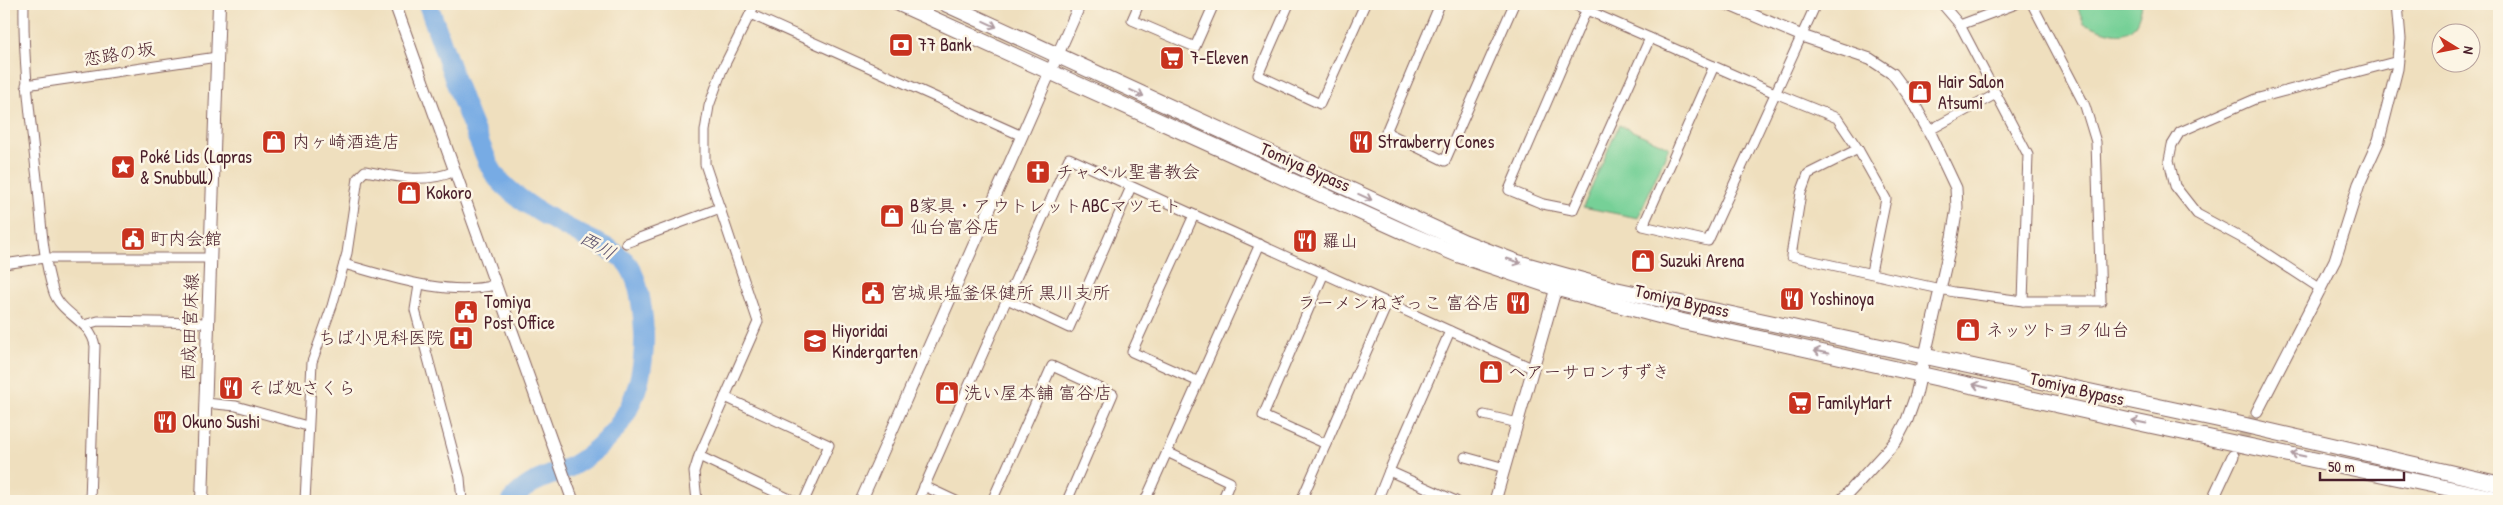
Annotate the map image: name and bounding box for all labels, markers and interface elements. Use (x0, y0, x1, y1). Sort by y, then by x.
one-way arrow (982, 20, 997, 29)
north arrow (2430, 22, 2480, 72)
bank icon: 77 Bank (888, 32, 914, 58)
place label: 77 Bank (918, 32, 972, 57)
street label: 恋路の坂 (81, 36, 156, 71)
supermarket icon: 7-Eleven (1159, 45, 1185, 71)
place label: 7-Eleven (1190, 45, 1249, 70)
text: N (2459, 45, 2479, 56)
place label: Hair Salon Atsumi (1938, 69, 2004, 115)
shop icon: Hair Salon Atsumi (1907, 79, 1933, 105)
one-way arrow (1129, 88, 1144, 98)
shop icon: 内ヶ崎酒造店 (261, 129, 287, 155)
place label: 内ヶ崎酒造店 (292, 129, 400, 154)
restaurant icon: Strawberry Cones (1348, 129, 1374, 155)
place label: Strawberry Cones (1378, 129, 1494, 154)
street label: Tomiya Bypass (1256, 136, 1354, 198)
place label: Poké Lids (Lapras & Snubbull) (140, 144, 252, 190)
place icon: Poké Lids (Lapras & Snubbull) (110, 154, 136, 180)
church icon: チャペル聖書教会 (1025, 159, 1051, 185)
place label: チャペル聖書教会 (1056, 159, 1200, 184)
shop icon: Kokoro (396, 180, 422, 206)
place label: Kokoro (426, 180, 472, 205)
one-way arrow (1357, 192, 1372, 202)
place label: B家具・アウトレットABCマツモト 仙台富谷店 (910, 193, 1182, 239)
shop icon: B家具・アウトレットABCマツモト 仙台富谷店 (879, 203, 905, 229)
water label: 西川 (575, 224, 621, 266)
public building icon: 町内会館 (120, 226, 146, 252)
place label: 町内会館 (150, 226, 222, 251)
restaurant icon: 羅山 (1292, 228, 1318, 254)
place label: 羅山 (1322, 228, 1358, 253)
shop icon: Suzuki Arena (1630, 248, 1656, 274)
place label: Suzuki Arena (1660, 248, 1744, 273)
one-way arrow (1506, 257, 1521, 266)
street label: 西成田宮床線 (175, 273, 204, 381)
street label: Tomiya Bypass (1632, 278, 1732, 324)
public building icon: 宮城県塩釜保健所 黒川支所 (860, 280, 886, 306)
place label: 宮城県塩釜保健所 黒川支所 (890, 280, 1110, 305)
restaurant icon: Yoshinoya (1779, 286, 1805, 312)
place label: Yoshinoya (1810, 286, 1874, 311)
place label: Tomiya Post Office (484, 289, 555, 335)
place label: ラーメンねぎっこ 富谷店 (1298, 290, 1500, 315)
restaurant icon: ラーメンねぎっこ 富谷店 (1505, 290, 1531, 316)
public building icon: Tomiya Post Office (453, 299, 479, 325)
shop icon: ネッツトヨタ仙台 (1955, 317, 1981, 343)
place label: ネッツトヨタ仙台 (1986, 317, 2129, 342)
place label: Hiyoridai Kindergarten (832, 318, 918, 364)
place label: ちば小児科医院 (318, 325, 444, 350)
hospital icon: ちば小児科医院 (448, 325, 474, 351)
school or university icon: Hiyoridai Kindergarten (802, 328, 828, 354)
one-way arrow (1814, 346, 1830, 356)
shop icon: ヘアーサロンすずき (1478, 359, 1504, 385)
place label: ヘアーサロンすずき (1508, 359, 1670, 384)
street label: Tomiya Bypass (2027, 366, 2127, 412)
restaurant icon: そば処さくら (218, 375, 244, 401)
place label: そば処さくら (248, 375, 356, 400)
shop icon: 洗い屋本舗 富谷店 (934, 380, 960, 406)
place label: 洗い屋本舗 富谷店 (964, 380, 1112, 405)
one-way arrow (1973, 381, 1989, 390)
supermarket icon: FamilyMart (1787, 390, 1813, 416)
place label: FamilyMart (1817, 390, 1892, 415)
restaurant icon: Okuno Sushi (152, 409, 178, 435)
place label: Okuno Sushi (182, 409, 260, 434)
one-way arrow (2131, 417, 2147, 427)
one-way arrow (2290, 450, 2306, 459)
scale bar (2320, 450, 2404, 482)
text: 50 m (2328, 456, 2355, 477)

